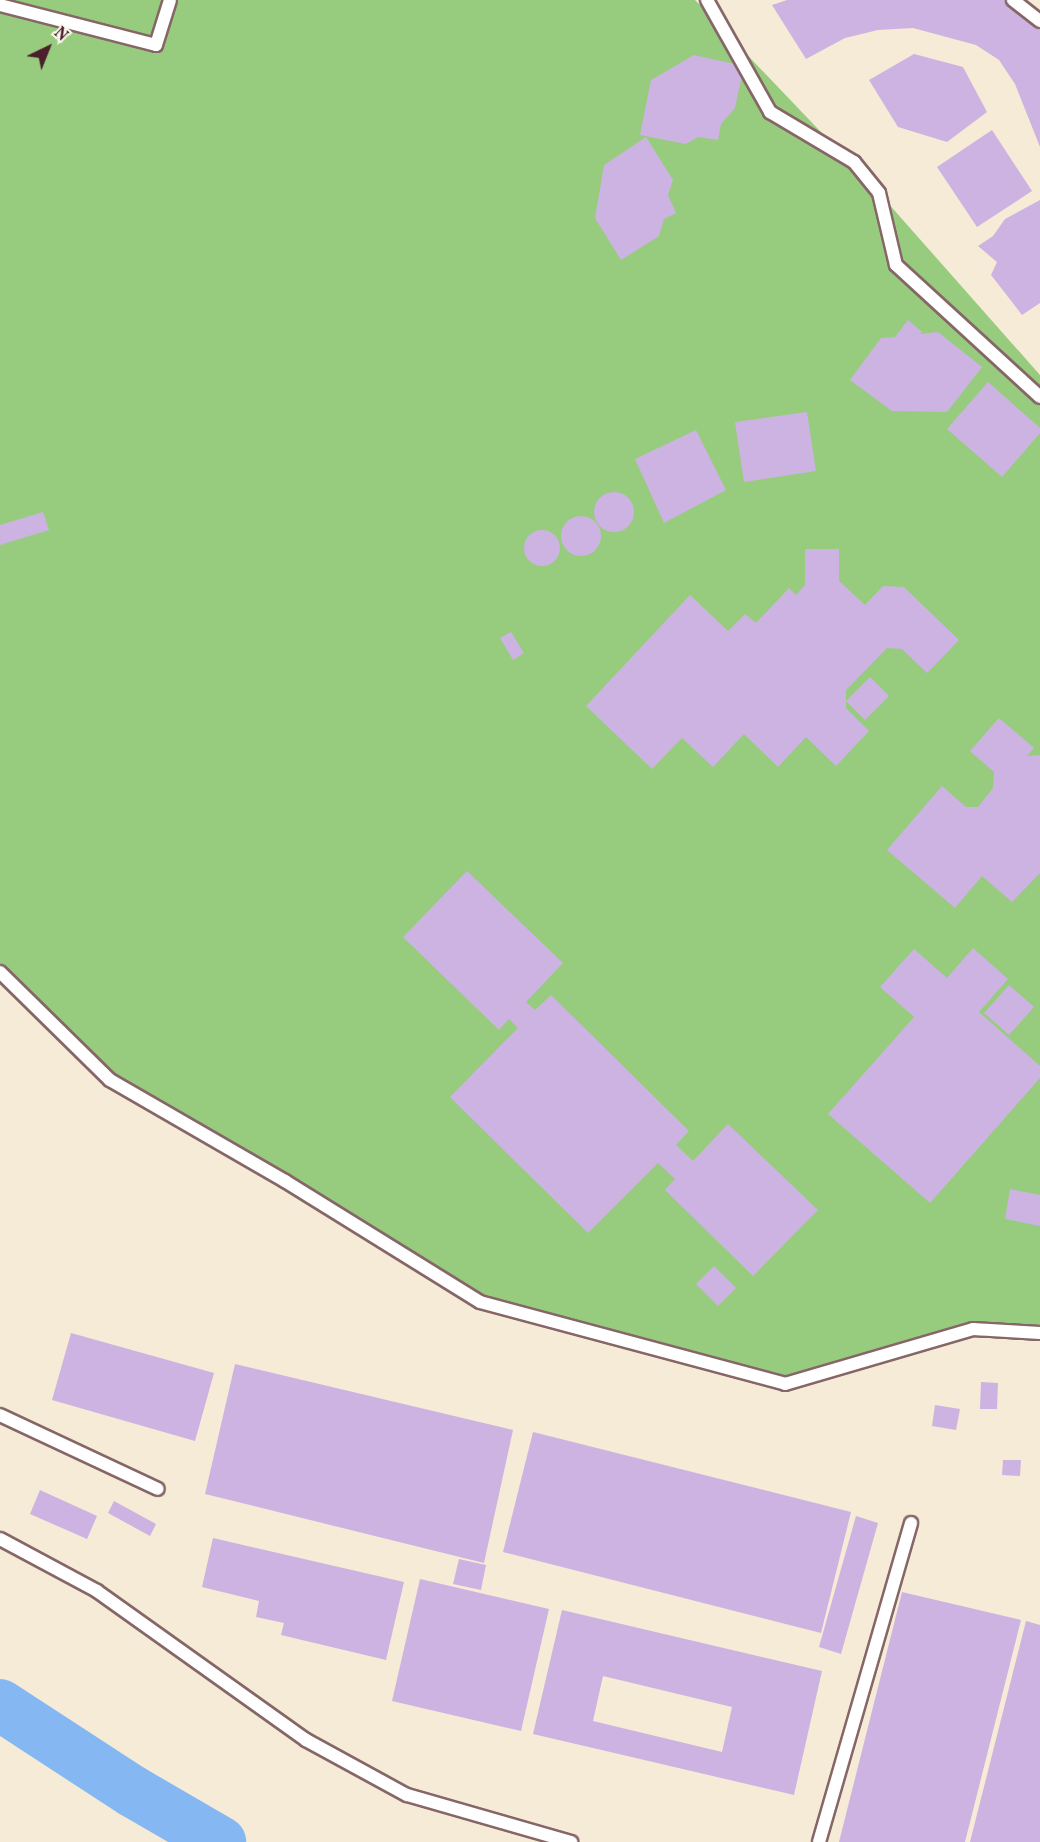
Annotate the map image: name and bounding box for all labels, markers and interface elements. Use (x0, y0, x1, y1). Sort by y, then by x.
north arrow (18, 18, 78, 78)
text: N (49, 23, 72, 47)

